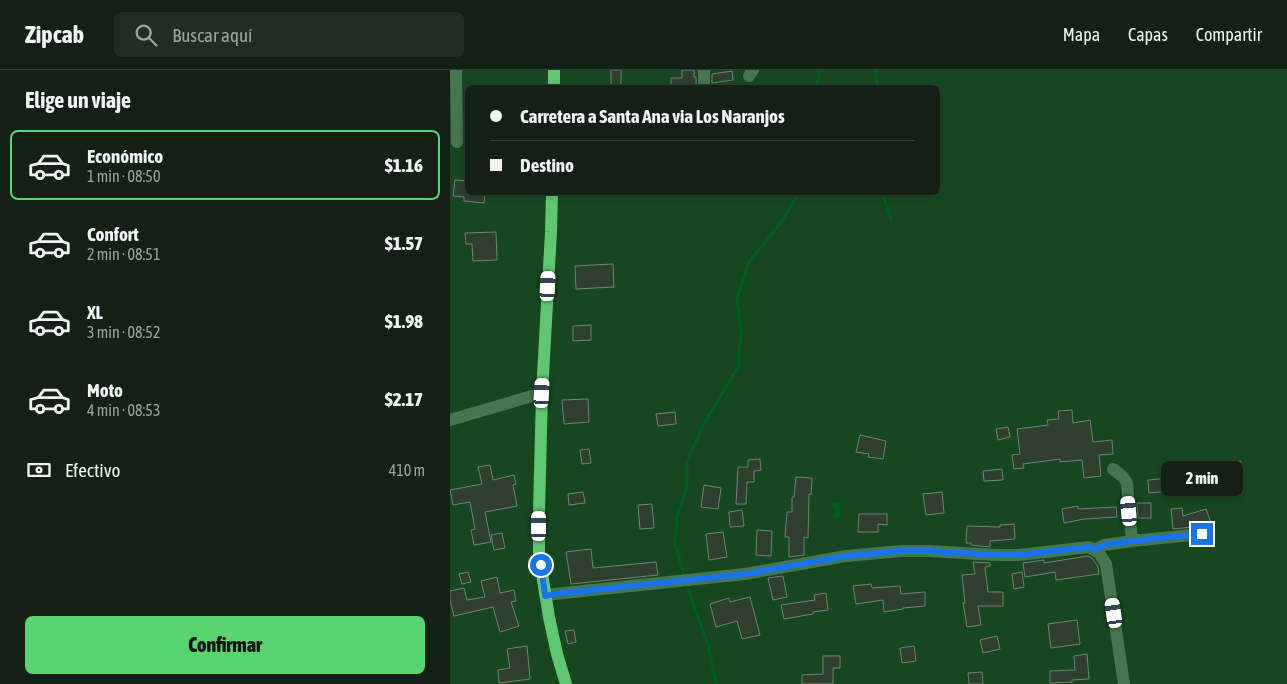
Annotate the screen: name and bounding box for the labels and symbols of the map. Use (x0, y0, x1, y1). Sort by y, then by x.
car (539, 271, 556, 301)
car (533, 378, 550, 408)
callout: 2 min (1161, 462, 1243, 496)
car (1120, 495, 1137, 527)
car (531, 511, 546, 541)
route end (1191, 523, 1213, 545)
route start (530, 554, 552, 576)
car (1104, 597, 1123, 629)

